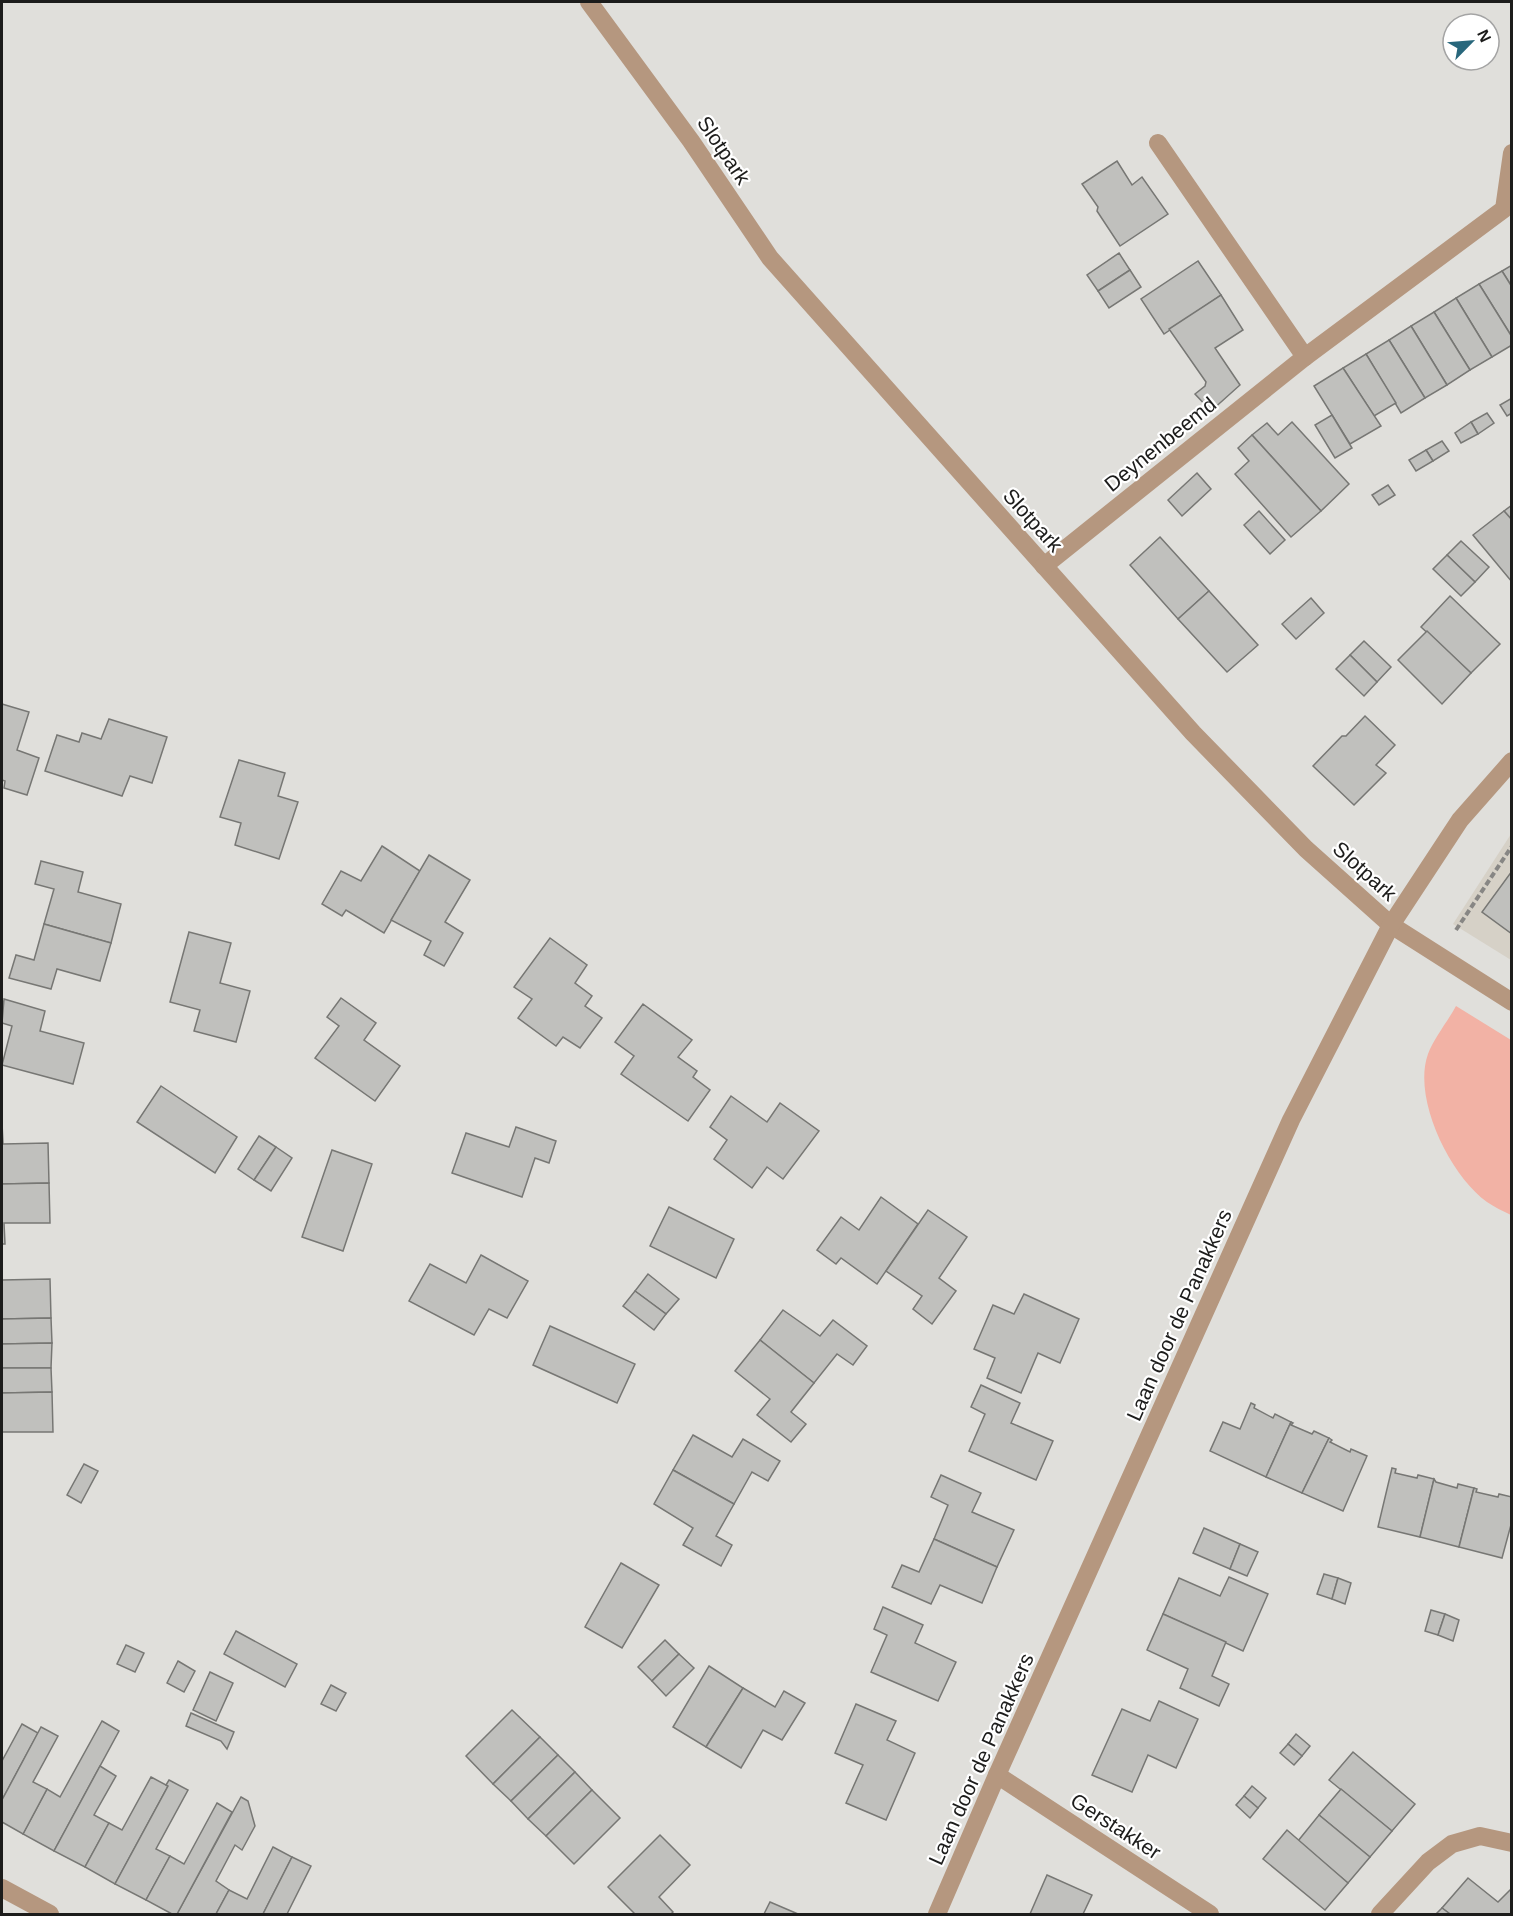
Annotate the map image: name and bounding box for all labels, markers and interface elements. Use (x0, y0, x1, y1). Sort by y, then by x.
north arrow (1441, 12, 1501, 72)
text: N (1474, 27, 1494, 45)
street label: Slotpark (693, 112, 755, 189)
street label: Deynenbeemd (1100, 392, 1220, 496)
street label: Slotpark (999, 484, 1068, 557)
street label: Slotpark (1329, 837, 1402, 906)
street label: Laan door de Panakkers (1122, 1206, 1236, 1424)
street label: Laan door de Panakkers (924, 1650, 1038, 1868)
street label: Gerstakker (1067, 1788, 1165, 1864)

